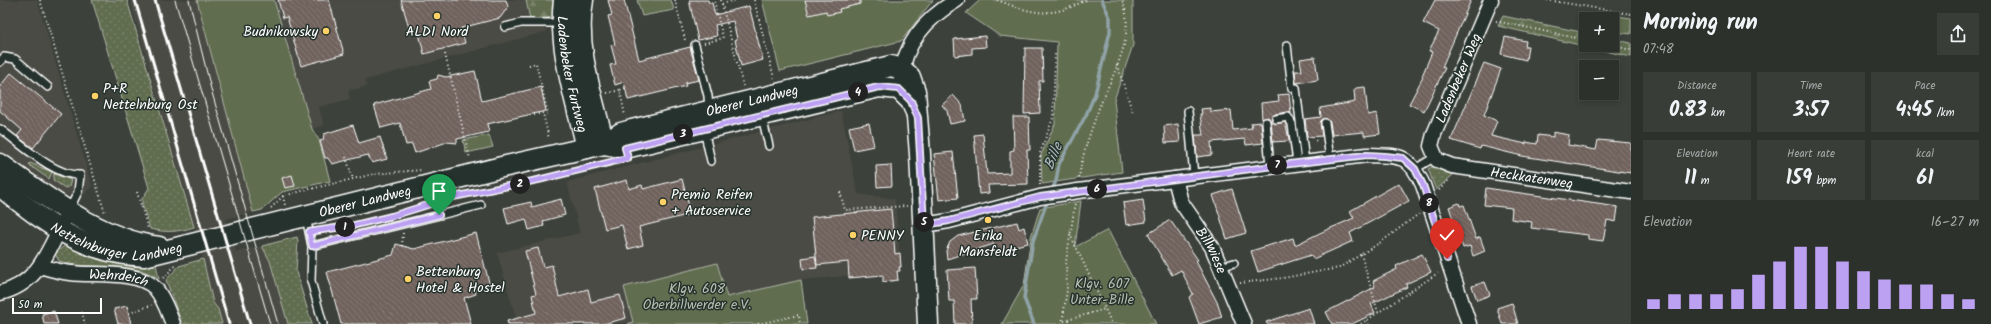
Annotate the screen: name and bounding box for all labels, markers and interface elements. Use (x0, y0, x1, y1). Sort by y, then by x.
text: Morning run (1643, 6, 1758, 41)
marker: ALDI Nord (432, 11, 442, 21)
map controls (1579, 12, 1619, 100)
button: + (1579, 12, 1619, 52)
button: share (1937, 13, 1979, 55)
street label: Ladenbeker Furtweg (551, 16, 593, 135)
place label: Budnikowsky (243, 21, 318, 43)
place label: ALDI Nord (406, 21, 469, 43)
marker: Budnikowsky (321, 26, 331, 36)
street label: Ladenbeker Weg (1430, 30, 1488, 127)
text: 07:48 (1643, 39, 1674, 60)
button: − (1579, 60, 1619, 100)
text: Distance (1677, 77, 1717, 95)
text: Time (1800, 77, 1822, 95)
text: Pace (1915, 77, 1935, 95)
place label: P+R Nettelnburg Ost (103, 78, 198, 116)
street label: Oberer Landweg (704, 79, 801, 123)
pin: 4 (848, 82, 868, 102)
text: 4 (855, 83, 861, 101)
marker: P+R Nettelnburg Ost (90, 91, 100, 101)
text: 0.83 (1669, 95, 1707, 127)
text: 3:57 (1793, 95, 1829, 127)
text: 4:45 (1895, 95, 1932, 127)
text: km (1707, 104, 1725, 122)
text: /km (1932, 104, 1955, 122)
pin: 3 (673, 124, 693, 144)
text: 3 (680, 125, 686, 143)
water label: Bille (1038, 138, 1071, 173)
text: Elevation (1676, 145, 1718, 163)
text: Heart rate (1787, 145, 1835, 163)
text: kcal (1916, 145, 1934, 163)
pin: 7 (1267, 155, 1287, 175)
text: 7 (1274, 156, 1280, 174)
street label: Heckkatenweg (1489, 162, 1574, 195)
text: 11 (1684, 163, 1696, 195)
text: 159 (1786, 163, 1812, 195)
text: 61 (1917, 163, 1933, 195)
text: m (1696, 172, 1710, 190)
text: bpm (1812, 172, 1836, 190)
pin (422, 174, 456, 215)
pin: 2 (510, 174, 530, 194)
text: 2 (517, 175, 523, 193)
pin: 6 (1087, 179, 1107, 199)
street label: Oberer Landweg (317, 180, 414, 224)
icon: arrive (428, 180, 450, 202)
text: 6 (1094, 180, 1100, 198)
place label: Premio Reifen + Autoservice (671, 184, 753, 222)
pin: 8 (1419, 193, 1439, 213)
text: 8 (1426, 194, 1432, 212)
marker: Premio Reifen + Autoservice (658, 197, 668, 207)
pin: 5 (914, 212, 934, 232)
text: Elevation (1643, 212, 1692, 233)
text: 16–27 m (1931, 212, 1979, 233)
text: 5 (921, 213, 927, 231)
marker: Erika Mansfeldt (983, 215, 993, 225)
street label: Nettelnburger Landweg (46, 217, 185, 268)
pin: 1 (335, 217, 355, 237)
text: 1 (343, 218, 347, 236)
pin (1430, 218, 1464, 259)
street label: Billwiese (1189, 223, 1232, 278)
icon: check (1436, 224, 1458, 246)
place label: PENNY (861, 225, 905, 247)
place label: Erika Mansfeldt (959, 225, 1018, 263)
marker: PENNY (848, 230, 858, 240)
place label: Bettenburg Hotel & Hostel (416, 261, 505, 299)
street label: Wehrdeich (89, 264, 152, 293)
park label: Klgv. 607 Unter-Bille (1070, 273, 1135, 311)
marker: Bettenburg Hotel & Hostel (403, 274, 413, 284)
park label: Klgv. 608 Oberbillwerder e.V. (643, 278, 751, 316)
scale bar (12, 296, 102, 315)
text: 50 m (18, 296, 43, 314)

